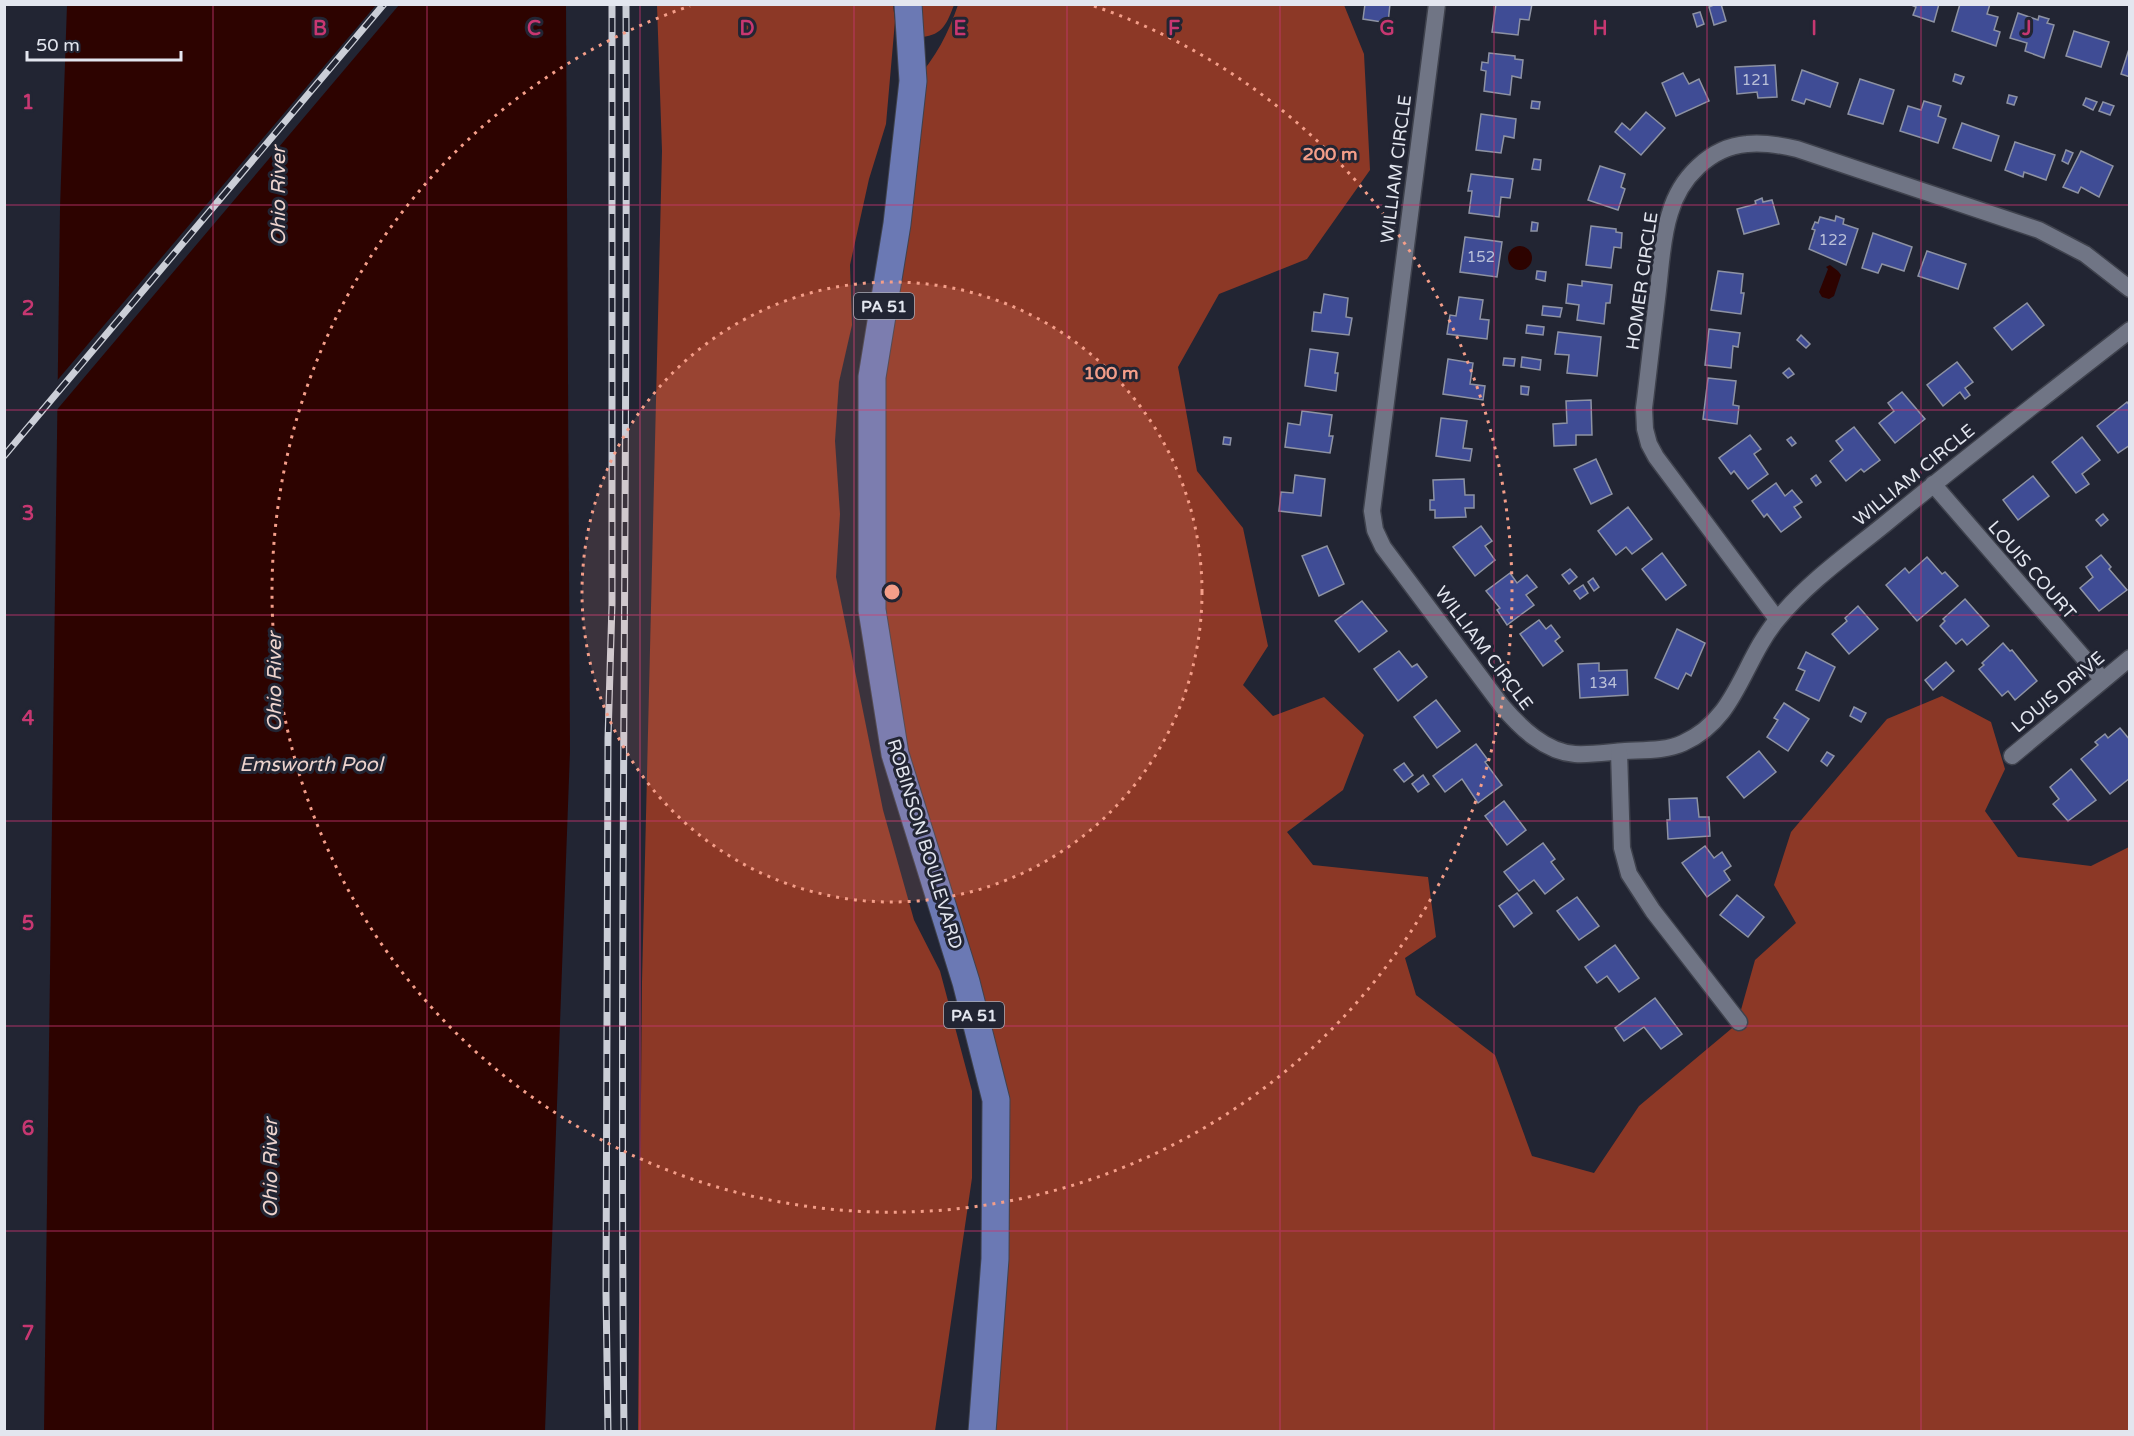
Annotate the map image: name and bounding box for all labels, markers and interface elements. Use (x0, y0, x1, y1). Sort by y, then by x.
text: B (313, 17, 327, 41)
text: C (527, 17, 541, 41)
text: D (739, 17, 755, 41)
text: E (954, 17, 967, 41)
text: F (1168, 17, 1180, 41)
text: G (1379, 17, 1395, 41)
text: H (1592, 17, 1608, 41)
text: I (1811, 17, 1817, 41)
text: J (2021, 17, 2032, 41)
scale bar (27, 24, 182, 62)
text: 50 m (36, 34, 80, 56)
house number: 121 (1742, 71, 1770, 89)
text: 1 (22, 91, 34, 115)
street label: WILLIAM CIRCLE (1376, 93, 1416, 245)
text: 200 m (1302, 143, 1358, 165)
water label: Ohio River (267, 144, 291, 246)
street label: HOMER CIRCLE (1621, 210, 1663, 352)
house number: 122 (1819, 231, 1847, 249)
house number: 152 (1467, 248, 1495, 266)
road number: PA 51 (854, 293, 914, 319)
text: 2 (22, 297, 34, 321)
text: 100 m (1083, 362, 1139, 384)
street label: WILLIAM CIRCLE (1849, 419, 1979, 531)
text: 3 (22, 502, 34, 526)
street label: LOUIS COURT (1983, 516, 2081, 624)
centre of rings (882, 582, 902, 602)
street label: WILLIAM CIRCLE (1430, 582, 1538, 714)
water label: Ohio River (263, 630, 287, 732)
street label: LOUIS DRIVE (2007, 647, 2109, 737)
house number: 134 (1589, 674, 1617, 692)
text: 4 (22, 707, 35, 731)
street label: ROBINSON BOULEVARD (883, 736, 967, 952)
water label: Emsworth Pool (239, 753, 385, 777)
text: 5 (22, 912, 34, 936)
road number: PA 51 (944, 1002, 1004, 1028)
water label: Ohio River (259, 1116, 283, 1218)
text: 6 (22, 1117, 34, 1141)
text: 7 (22, 1322, 34, 1346)

